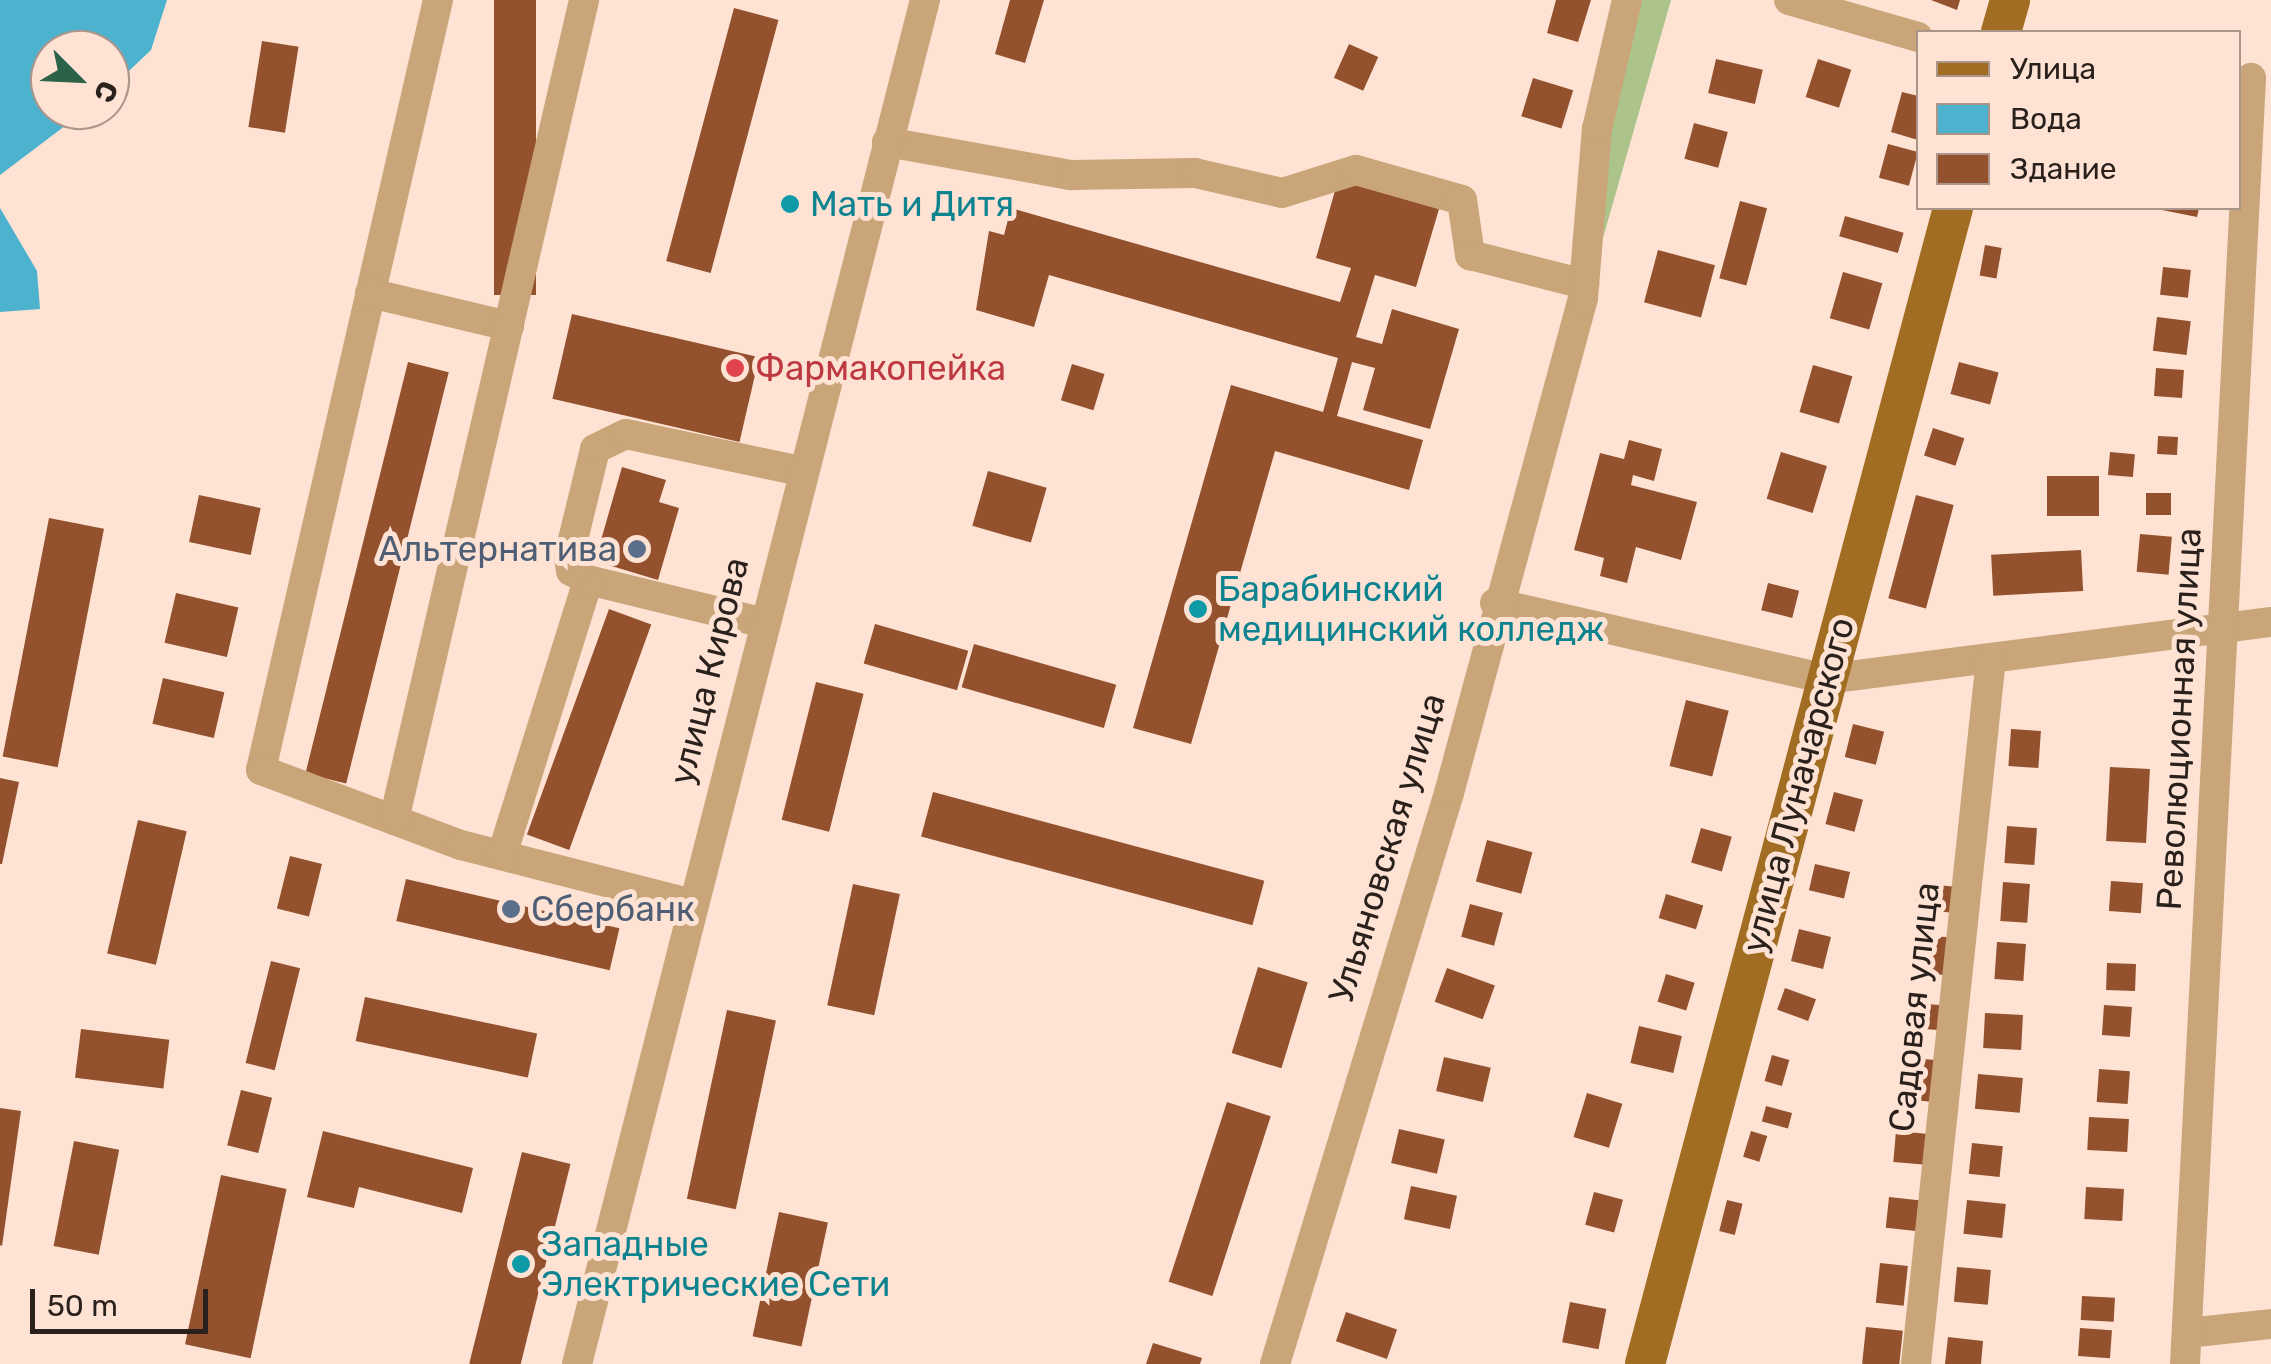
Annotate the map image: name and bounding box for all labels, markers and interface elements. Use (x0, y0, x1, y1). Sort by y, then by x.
north arrow (30, 30, 130, 130)
legend (1916, 30, 2241, 210)
text: Улица (2010, 51, 2096, 87)
text: С (87, 76, 125, 107)
text: Вода (2010, 101, 2082, 137)
text: Здание (2010, 151, 2117, 187)
place label: Мать и Дитя (810, 183, 1014, 225)
marker: Мать и Дитя (779, 193, 801, 215)
place label: Фармакопейка (755, 347, 1006, 389)
marker: Фармакопейка (724, 357, 746, 379)
street label: Революционная улица (2148, 527, 2210, 911)
place label: Альтернатива (379, 528, 617, 570)
marker: Альтернатива (626, 538, 648, 560)
street label: улица Кирова (660, 553, 758, 789)
place label: Барабинский медицинский колледж (1218, 568, 1604, 650)
marker: Барабинский медицинский колледж (1187, 598, 1209, 620)
street label: улица Луначарского (1733, 613, 1863, 957)
street label: Ульяновская улица (1320, 688, 1454, 1008)
street label: Садовая улица (1880, 880, 1948, 1134)
place label: Сбербанк (531, 888, 695, 930)
marker: Сбербанк (500, 898, 522, 920)
place label: Западные Электрические Сети (541, 1223, 890, 1305)
marker: Западные Электрические Сети (510, 1253, 532, 1275)
scale bar (35, 1269, 212, 1331)
text: 50 m (47, 1288, 118, 1324)

